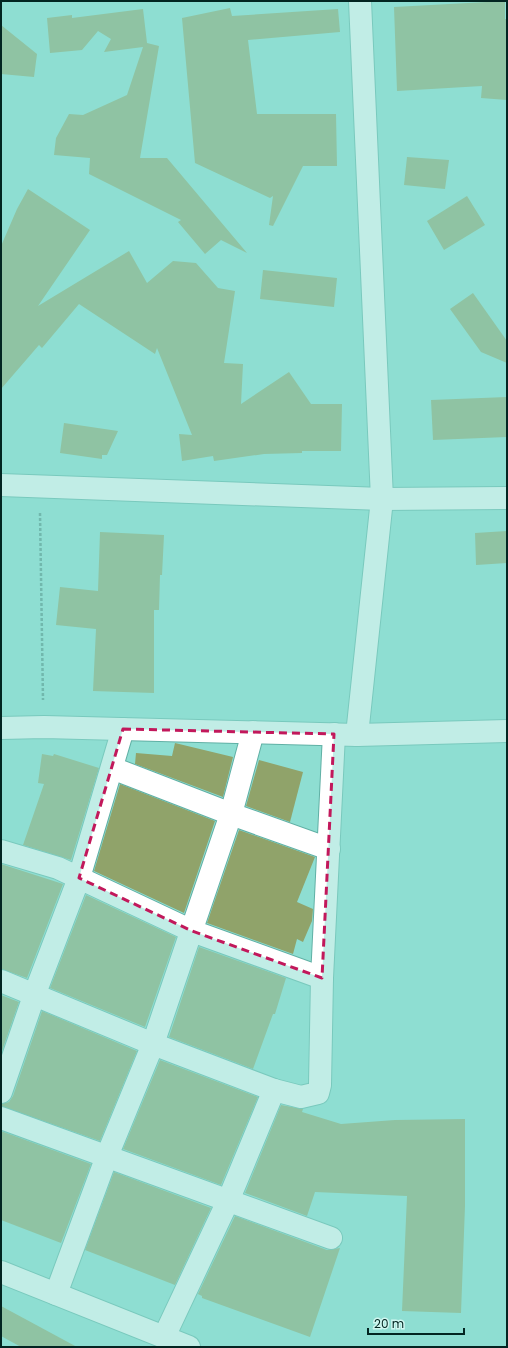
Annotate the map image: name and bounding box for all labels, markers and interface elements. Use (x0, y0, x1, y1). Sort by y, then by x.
scale bar (368, 1310, 464, 1336)
text: 20 m (374, 1315, 404, 1332)

